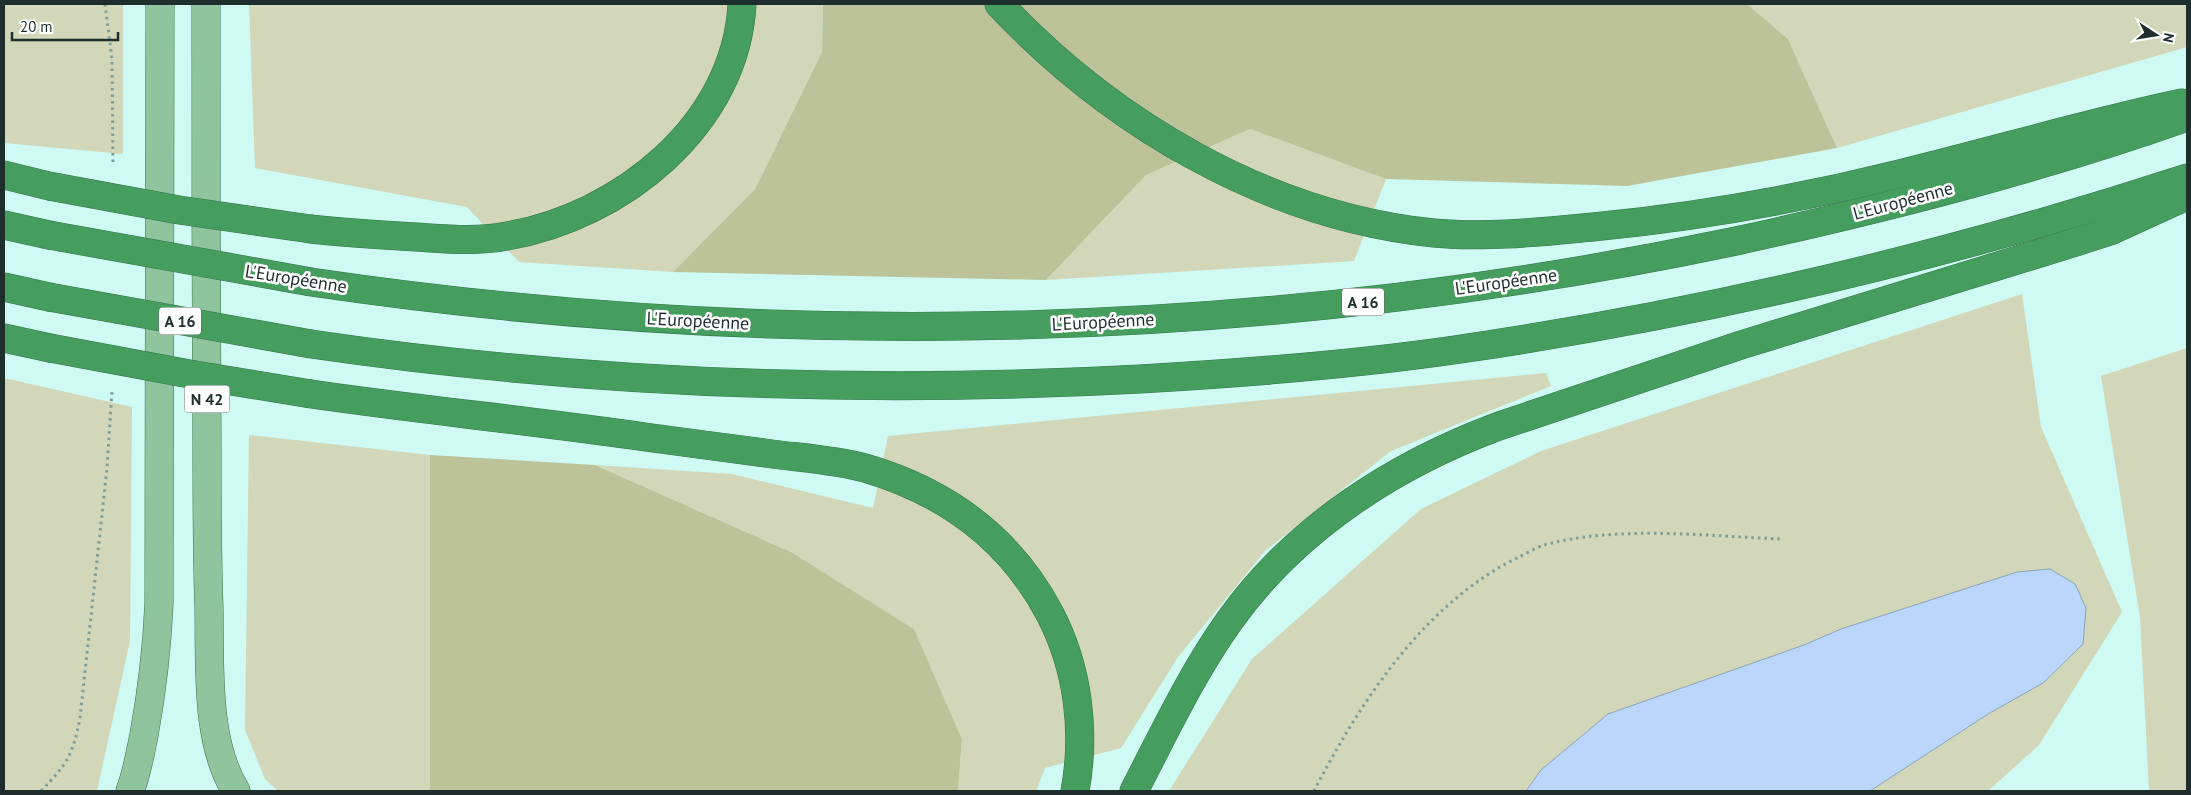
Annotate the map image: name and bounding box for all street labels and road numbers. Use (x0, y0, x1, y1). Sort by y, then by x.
street label: L'Européenne (1850, 176, 1955, 225)
street label: L'Européenne (244, 259, 349, 298)
street label: L'Européenne (1453, 263, 1558, 300)
road number: A 16 (1342, 288, 1384, 316)
street label: L'Européenne (646, 306, 750, 335)
street label: L'Européenne (1051, 307, 1155, 336)
road number: A 16 (159, 308, 201, 334)
road number: N 42 (184, 386, 230, 412)

